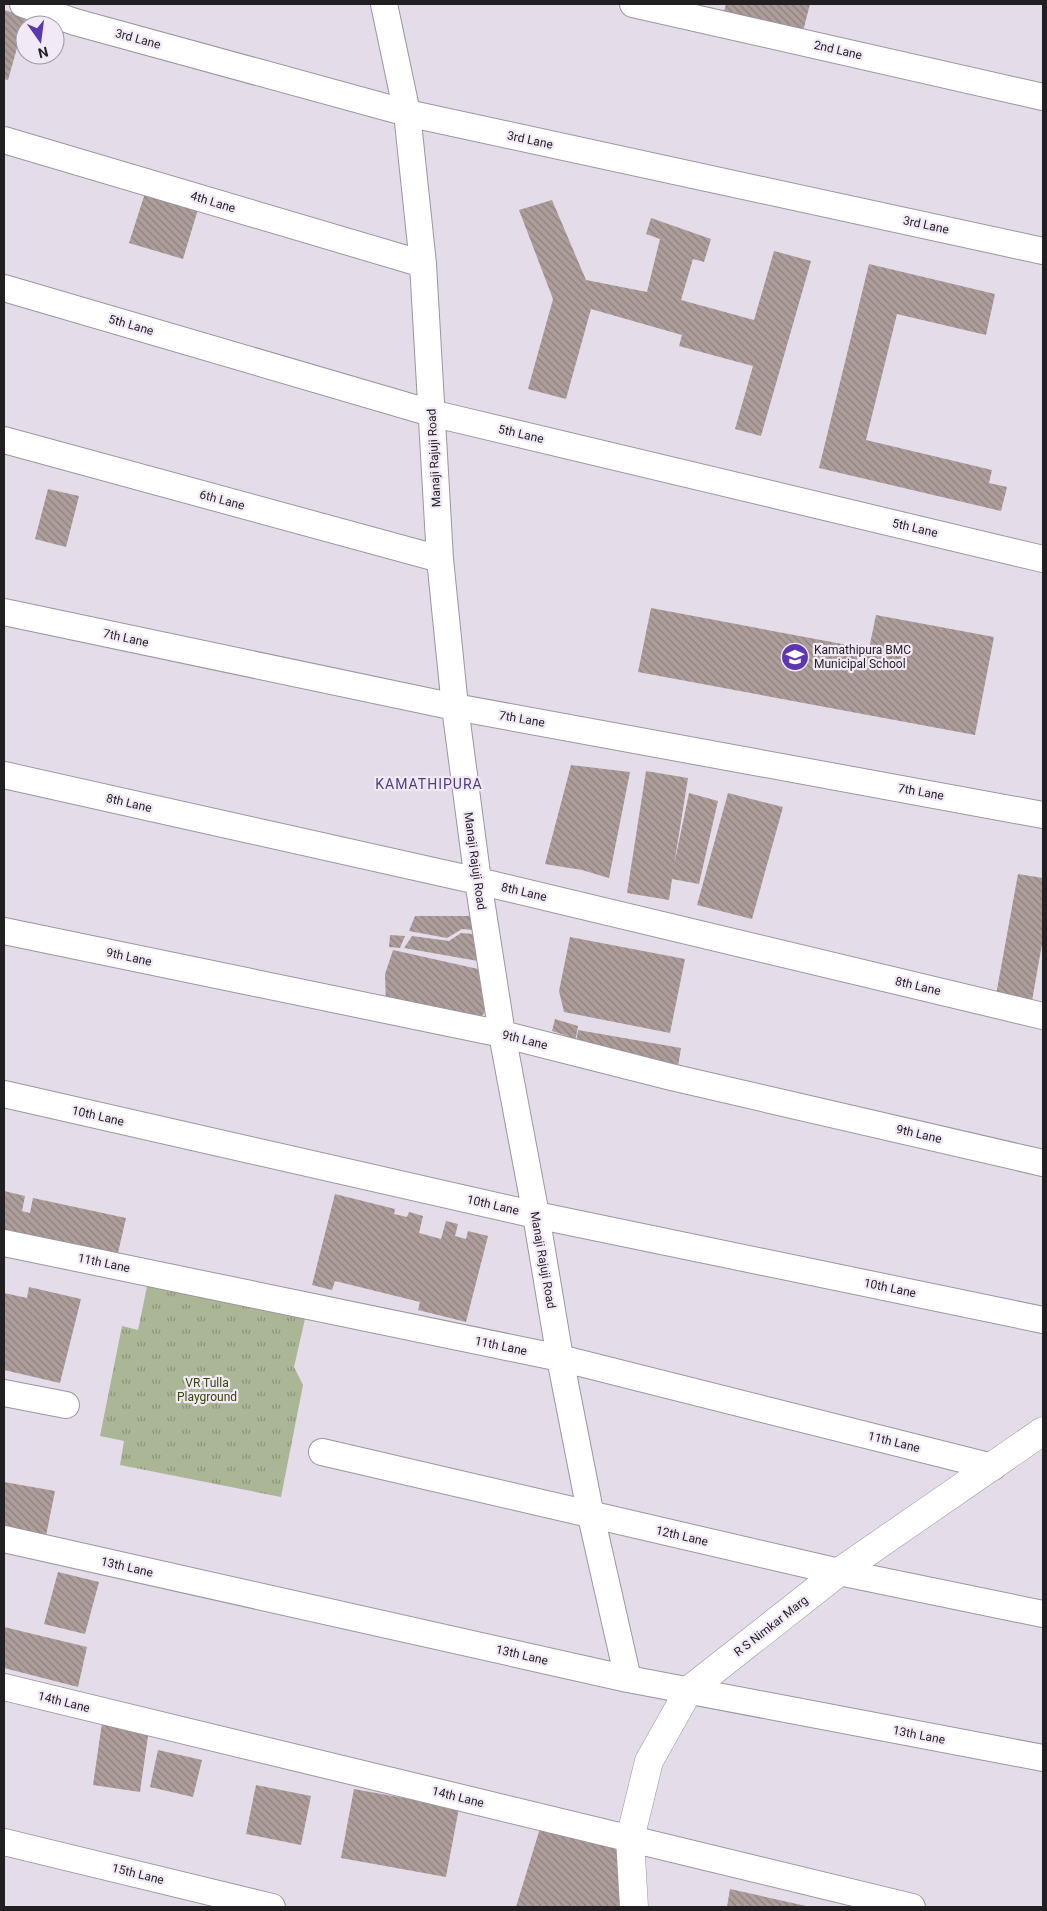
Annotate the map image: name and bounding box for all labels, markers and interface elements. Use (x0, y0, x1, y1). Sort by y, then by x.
north arrow (15, 15, 65, 65)
street label: 3rd Lane (114, 26, 162, 52)
street label: 2nd Lane (812, 38, 864, 62)
text: N (36, 44, 50, 62)
street label: 3rd Lane (506, 128, 554, 152)
street label: 4th Lane (189, 189, 237, 215)
street label: 3rd Lane (902, 213, 950, 237)
street label: 5th Lane (107, 312, 155, 338)
street label: Manaji Rajuji Road (424, 408, 444, 508)
street label: 5th Lane (497, 422, 545, 446)
street label: 6th Lane (198, 487, 246, 513)
street label: 5th Lane (891, 516, 939, 540)
street label: 7th Lane (102, 626, 150, 650)
school or university icon: Kamathipura BMC Municipal School (780, 642, 810, 672)
place label: Kamathipura BMC Municipal School (814, 643, 911, 671)
street label: 7th Lane (498, 708, 546, 730)
district label: KAMATHIPURA (375, 776, 483, 792)
street label: 7th Lane (897, 781, 945, 803)
street label: 8th Lane (105, 791, 153, 815)
street label: Manaji Rajuji Road (461, 811, 489, 911)
street label: 8th Lane (500, 880, 548, 904)
street label: 9th Lane (105, 945, 153, 969)
street label: 8th Lane (894, 974, 942, 998)
street label: 9th Lane (501, 1028, 549, 1052)
street label: 10th Lane (71, 1103, 125, 1129)
street label: 9th Lane (895, 1122, 943, 1146)
street label: 10th Lane (466, 1192, 520, 1218)
street label: Manaji Rajuji Road (528, 1210, 558, 1310)
street label: 11th Lane (77, 1251, 131, 1275)
street label: 10th Lane (863, 1276, 917, 1300)
street label: 11th Lane (474, 1334, 528, 1358)
park label: VR Tulla Playground (177, 1376, 237, 1404)
street label: 11th Lane (867, 1429, 921, 1455)
street label: 12th Lane (655, 1523, 709, 1549)
street label: 13th Lane (100, 1554, 154, 1580)
street label: R S Nimkar Marg (731, 1593, 811, 1659)
street label: 13th Lane (495, 1642, 549, 1668)
street label: 14th Lane (37, 1689, 91, 1715)
street label: 13th Lane (892, 1723, 946, 1747)
street label: 14th Lane (431, 1784, 485, 1810)
street label: 15th Lane (111, 1861, 165, 1887)

